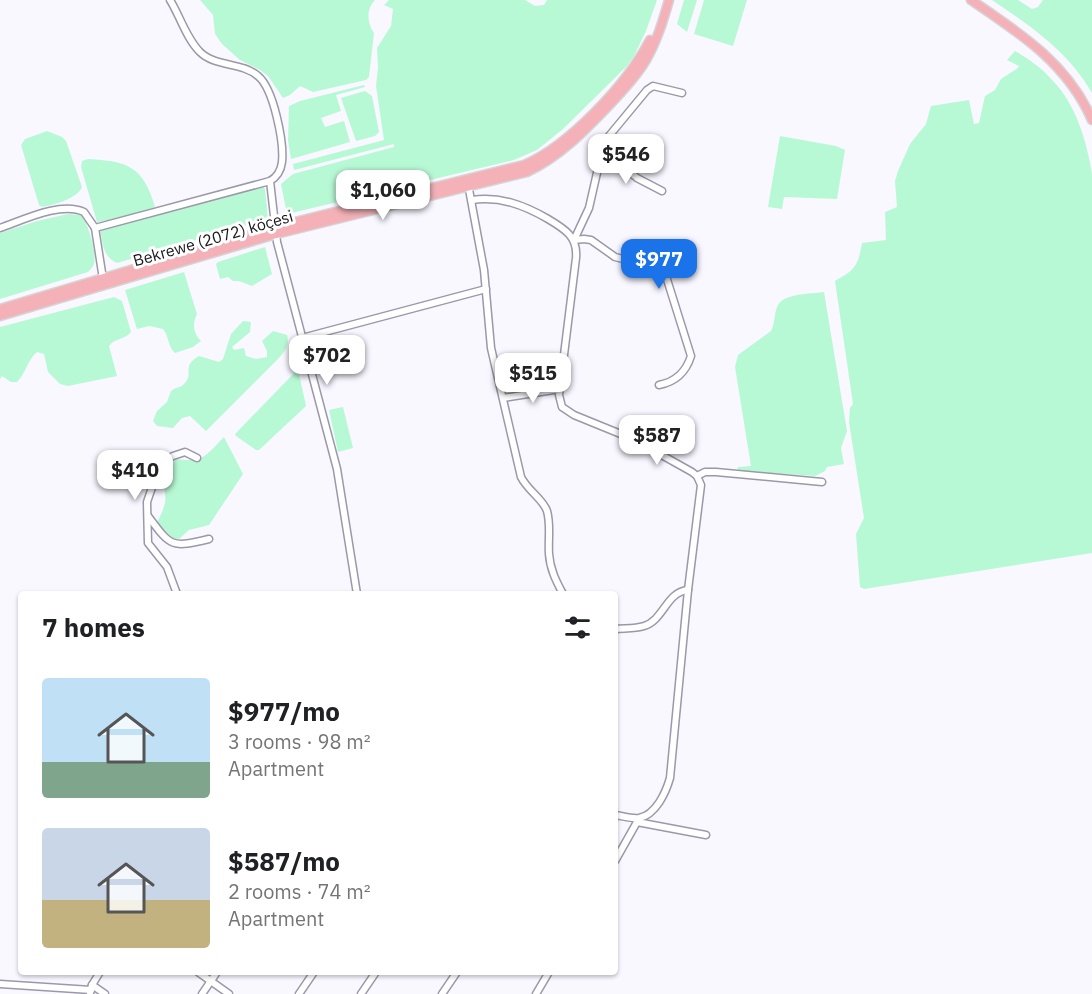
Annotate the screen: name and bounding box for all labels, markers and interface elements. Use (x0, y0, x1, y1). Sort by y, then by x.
pin: $546 (590, 134, 662, 185)
text: $546 (602, 140, 650, 167)
pin: $1,060 (334, 170, 432, 221)
text: $1,060 (350, 176, 416, 203)
street label: Bekrewe (2072) köçesi (131, 206, 295, 270)
pin: $977 (623, 239, 695, 290)
text: $977 (635, 245, 683, 272)
pin: $702 (291, 335, 363, 386)
text: $702 (303, 341, 351, 368)
pin: $515 (497, 353, 569, 404)
text: $515 (509, 359, 557, 386)
pin: $587 (621, 415, 693, 466)
text: $587 (633, 421, 681, 448)
pin: $410 (99, 450, 171, 501)
text: $410 (111, 456, 159, 483)
text: 7 homes (42, 610, 145, 644)
icon: filters (561, 611, 594, 644)
text: $977/mo (228, 694, 340, 728)
icon: home (90, 702, 162, 774)
text: 3 rooms · 98 m² (228, 728, 371, 755)
text: Apartment (228, 755, 324, 782)
text: $587/mo (228, 844, 340, 878)
icon: home (90, 852, 162, 924)
text: 2 rooms · 74 m² (228, 878, 371, 905)
text: Apartment (228, 905, 324, 932)

